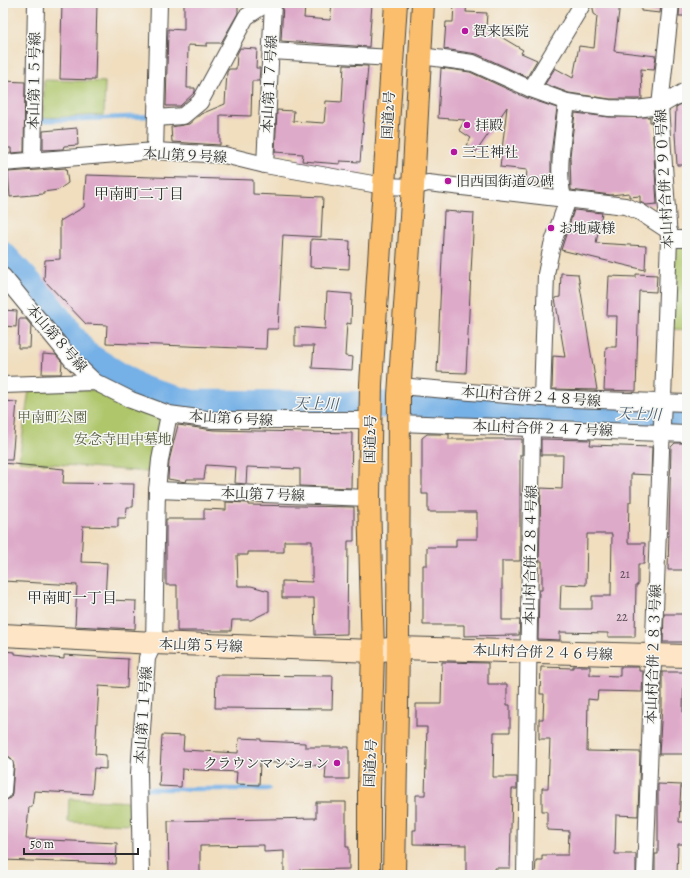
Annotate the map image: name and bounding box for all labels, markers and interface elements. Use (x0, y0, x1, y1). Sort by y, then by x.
place label: 賀来医院 (473, 22, 529, 41)
marker: 賀来医院 (460, 26, 470, 36)
street label: 本山第１５号線 (24, 32, 45, 130)
street label: 本山第１７号線 (257, 35, 282, 133)
street label: 国道2号 (378, 90, 399, 140)
street label: 本山村合併２９０号線 (651, 109, 678, 249)
place label: 拝殿 (475, 116, 503, 135)
marker: 拝殿 (462, 120, 472, 130)
place label: 三王神社 (462, 143, 518, 162)
street label: 本山第９号線 (143, 144, 227, 167)
marker: 三王神社 (449, 147, 459, 157)
place label: 旧西国街道の碑 (456, 172, 554, 191)
marker: 旧西国街道の碑 (443, 176, 453, 186)
district label: 甲南町二丁目 (94, 184, 184, 204)
place label: お地蔵様 (559, 219, 616, 238)
marker: お地蔵様 (546, 223, 556, 233)
street label: 本山第８号線 (22, 300, 91, 376)
street label: 本山村合併２４８号線 (460, 382, 601, 411)
water label: 天上川 (293, 394, 341, 414)
water label: 天上川 (616, 403, 664, 425)
street label: 本山第６号線 (189, 407, 273, 430)
park label: 甲南町公園 (17, 408, 87, 427)
street label: 国道2号 (361, 415, 380, 463)
street label: 本山村合併２４７号線 (473, 417, 613, 440)
park label: 安念寺田中墓地 (74, 430, 172, 449)
street label: 本山第７号線 (221, 484, 305, 505)
street label: 本山村合併２８４号線 (520, 485, 541, 625)
house number: 21 (620, 566, 630, 582)
street label: 本山村合併２８３号線 (642, 584, 665, 724)
district label: 甲南町一丁目 (27, 588, 117, 608)
house number: 22 (616, 609, 628, 625)
street label: 本山第５号線 (159, 635, 243, 656)
street label: 本山村合併２４６号線 (473, 641, 613, 664)
street label: 本山第１１号線 (131, 665, 156, 765)
street label: 国道2号 (360, 738, 381, 788)
place label: クラウンマンション (204, 754, 329, 773)
marker: クラウンマンション (332, 758, 342, 768)
scale bar (24, 830, 138, 856)
text: 50 m (30, 836, 54, 852)

